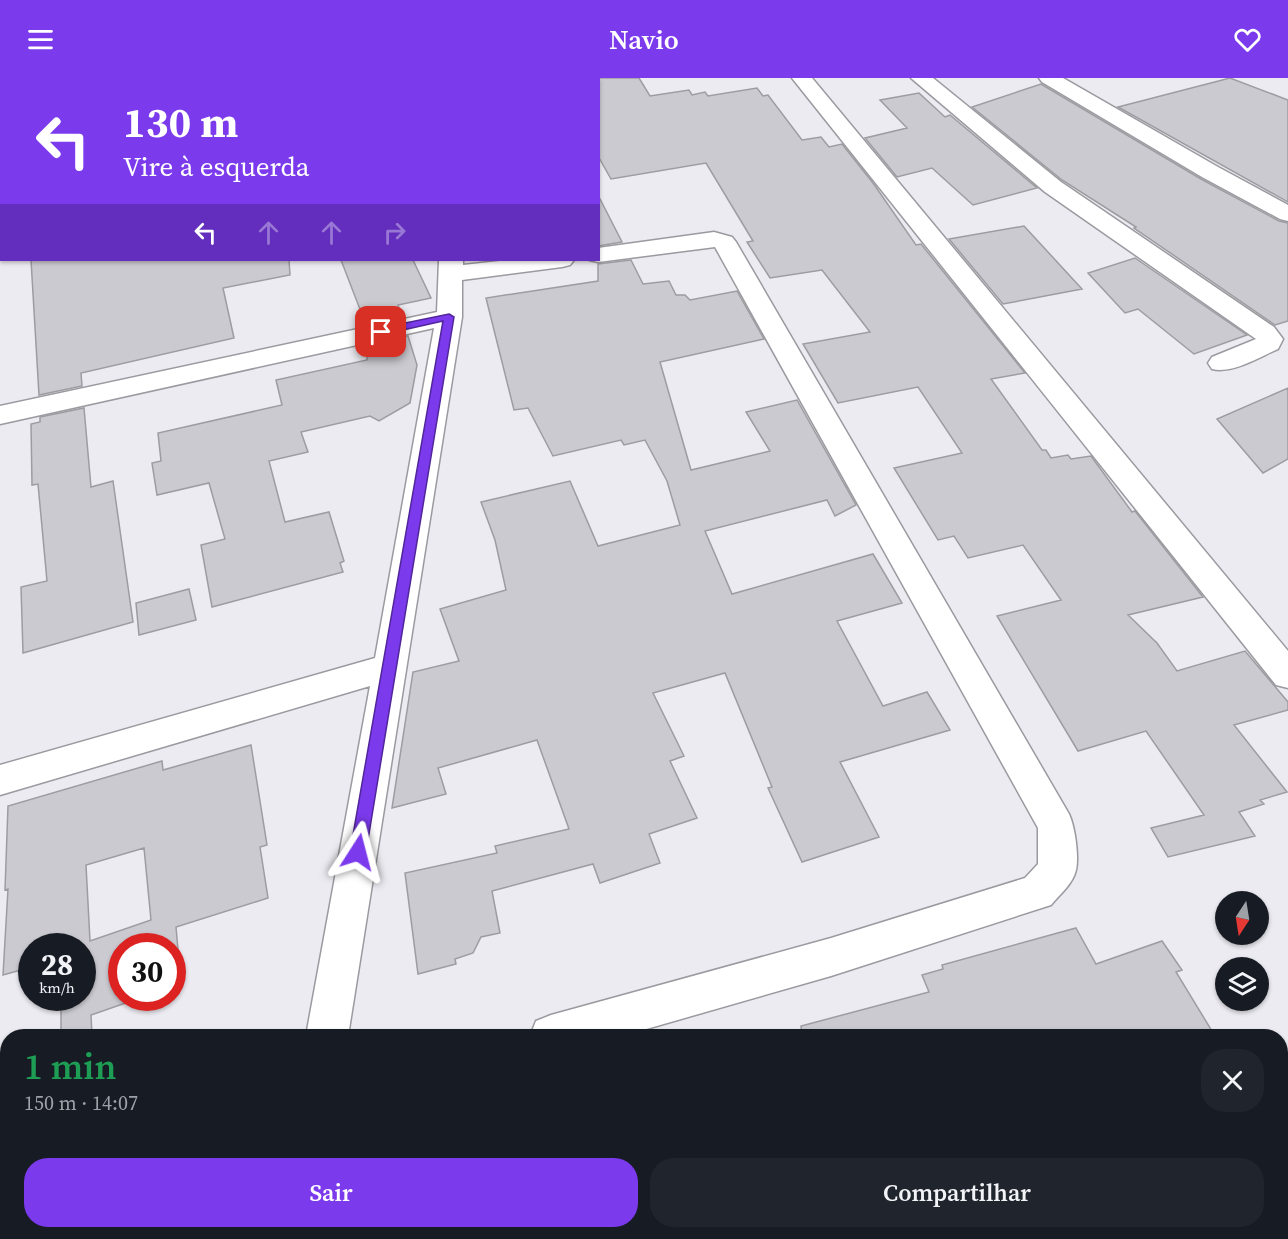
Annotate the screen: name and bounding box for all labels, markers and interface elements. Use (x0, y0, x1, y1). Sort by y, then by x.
text: Navio (609, 21, 679, 58)
icon: menu (24, 23, 57, 56)
icon: heart (1231, 23, 1264, 56)
text: 130 m (123, 93, 238, 151)
icon: left (24, 102, 102, 180)
text: Vire à esquerda (123, 148, 309, 185)
icon: left (189, 216, 222, 249)
icon: ahead (252, 216, 285, 249)
icon: ahead (315, 216, 348, 249)
icon: right (378, 216, 411, 249)
pin (355, 306, 406, 357)
icon: arrive (364, 315, 397, 348)
position arrow (326, 820, 390, 884)
north arrow (1215, 891, 1269, 945)
map controls (1215, 891, 1269, 1011)
speed limit sign: 30 (108, 933, 186, 1011)
text: 28 (41, 944, 73, 985)
button: layers (1215, 957, 1269, 1011)
text: km/h (39, 977, 75, 998)
text: 1 min (24, 1042, 116, 1091)
button: close (1201, 1049, 1264, 1112)
text: 150 m · 14:07 (24, 1089, 138, 1117)
button: Sair (24, 1158, 638, 1227)
button: Compartilhar (650, 1158, 1264, 1227)

